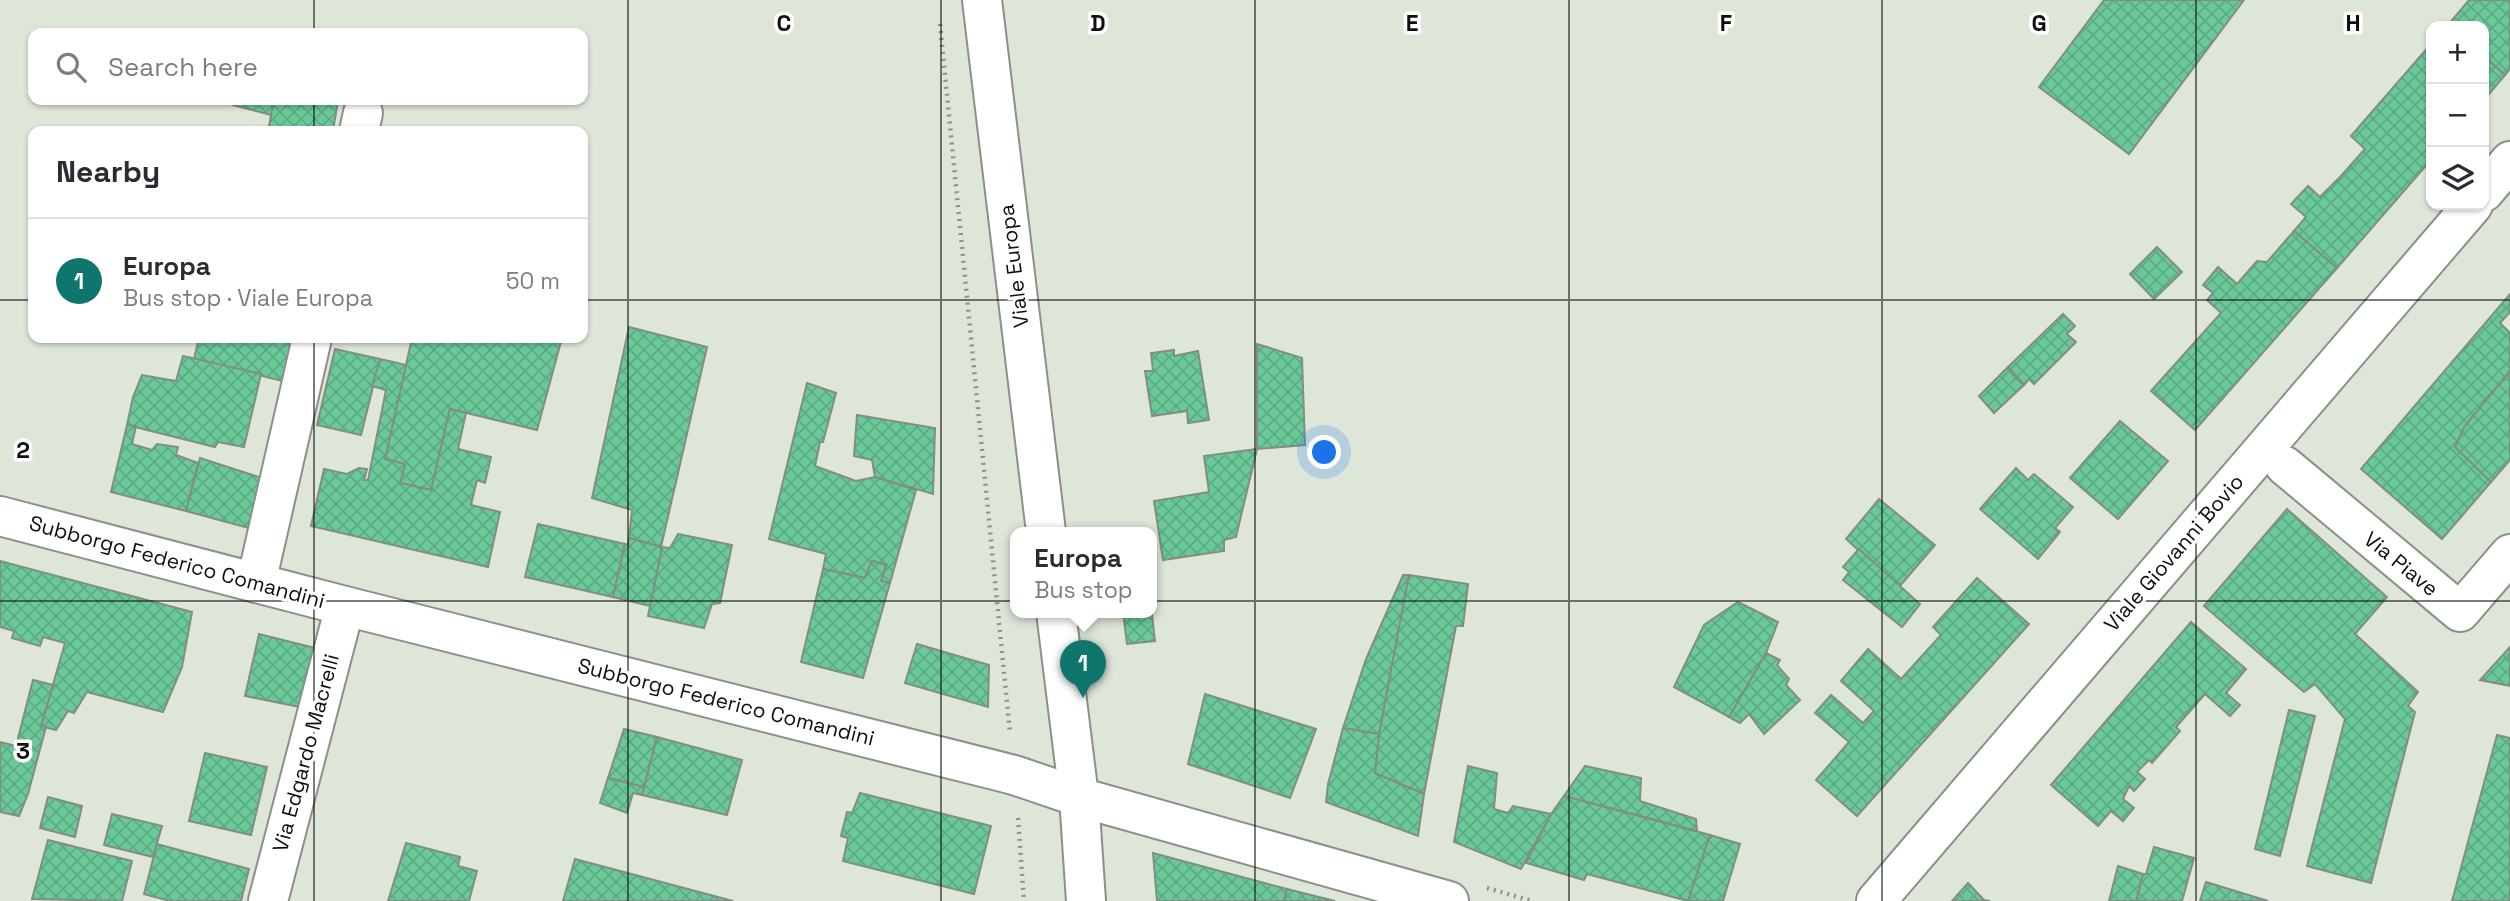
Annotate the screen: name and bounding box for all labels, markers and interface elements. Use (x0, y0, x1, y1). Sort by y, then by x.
text: C (777, 8, 791, 38)
text: D (1090, 8, 1106, 38)
text: E (1406, 8, 1418, 38)
text: F (1720, 8, 1732, 38)
text: G (2031, 8, 2047, 38)
text: H (2345, 8, 2361, 38)
map controls (2426, 21, 2489, 210)
button: + (2426, 21, 2489, 84)
search box (28, 28, 588, 105)
icon: search (52, 48, 90, 86)
text: Search here (108, 50, 258, 84)
button: − (2426, 84, 2489, 147)
button: layers (2426, 147, 2489, 210)
text: Nearby (56, 152, 160, 191)
street label: Viale Europa (993, 203, 1034, 329)
text: Europa (123, 249, 211, 283)
text: 1 (74, 266, 84, 296)
text: 50 m (506, 266, 560, 296)
text: Bus stop · Viale Europa (123, 283, 373, 313)
text: 2 (16, 435, 30, 465)
your location (1307, 435, 1341, 469)
street label: Viale Giovanni Bovio (2098, 468, 2249, 637)
street label: Subborgo Federico Comandini (26, 509, 328, 614)
street label: Via Piave (2359, 525, 2444, 602)
popup (1010, 527, 1157, 618)
text: Europa (1034, 541, 1122, 575)
text: Bus stop (1034, 575, 1133, 605)
pin: 1 (1060, 640, 1106, 698)
street label: Via Edgardo Macrelli (266, 651, 345, 855)
street label: Subborgo Federico Comandini (575, 652, 877, 751)
text: 3 (16, 736, 30, 766)

